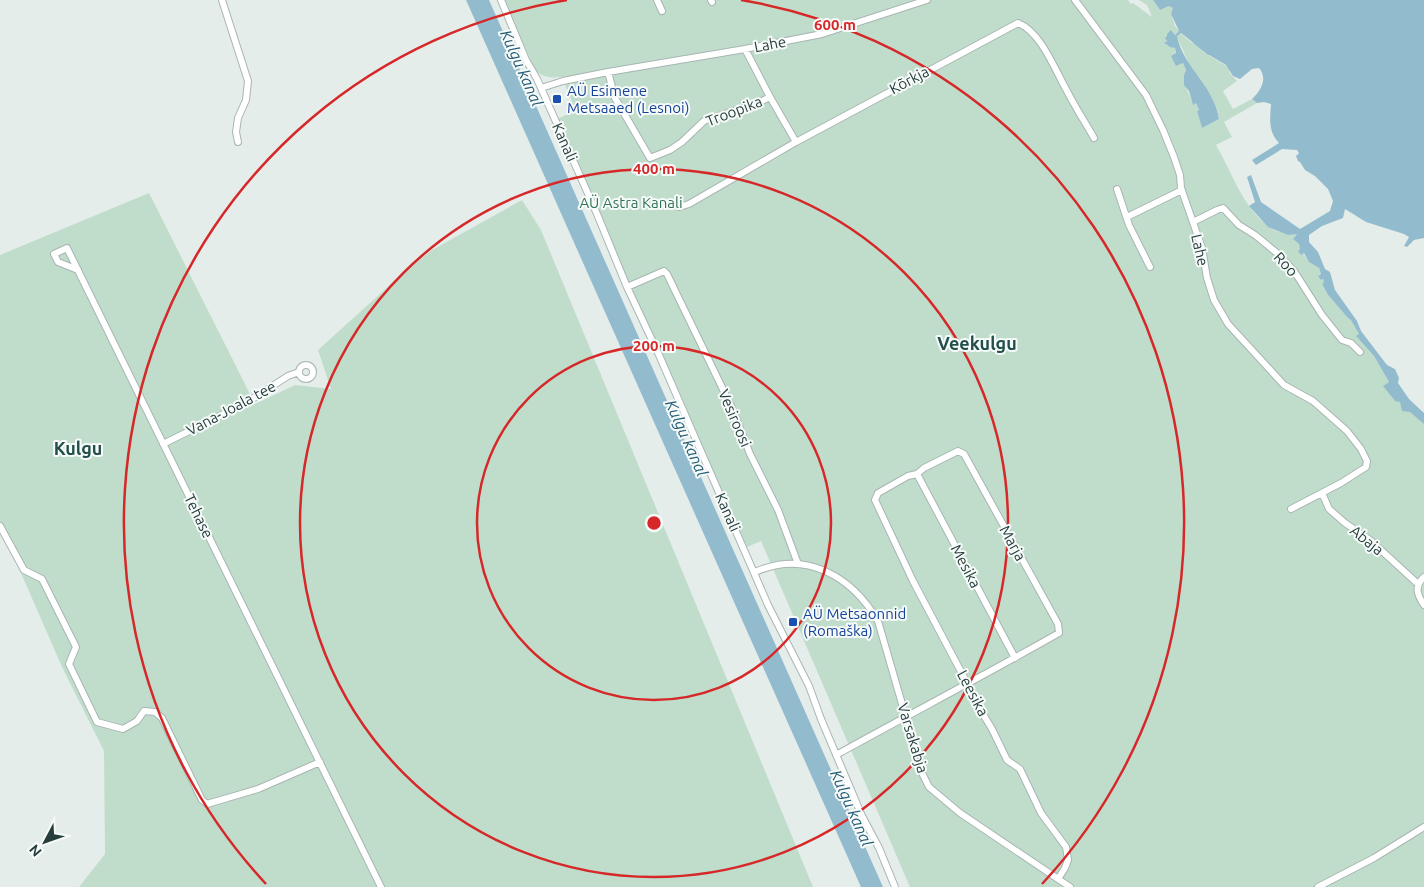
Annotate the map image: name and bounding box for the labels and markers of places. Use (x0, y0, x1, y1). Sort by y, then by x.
place label: AÜ Esimene Metsaaed (Lesnoi) (567, 82, 690, 116)
marker: AÜ Esimene Metsaaed (Lesnoi) (551, 93, 563, 105)
centre of rings (645, 514, 663, 532)
place label: AÜ Metsaonnid (Romaška) (803, 605, 906, 639)
marker: AÜ Metsaonnid (Romaška) (787, 616, 799, 628)

